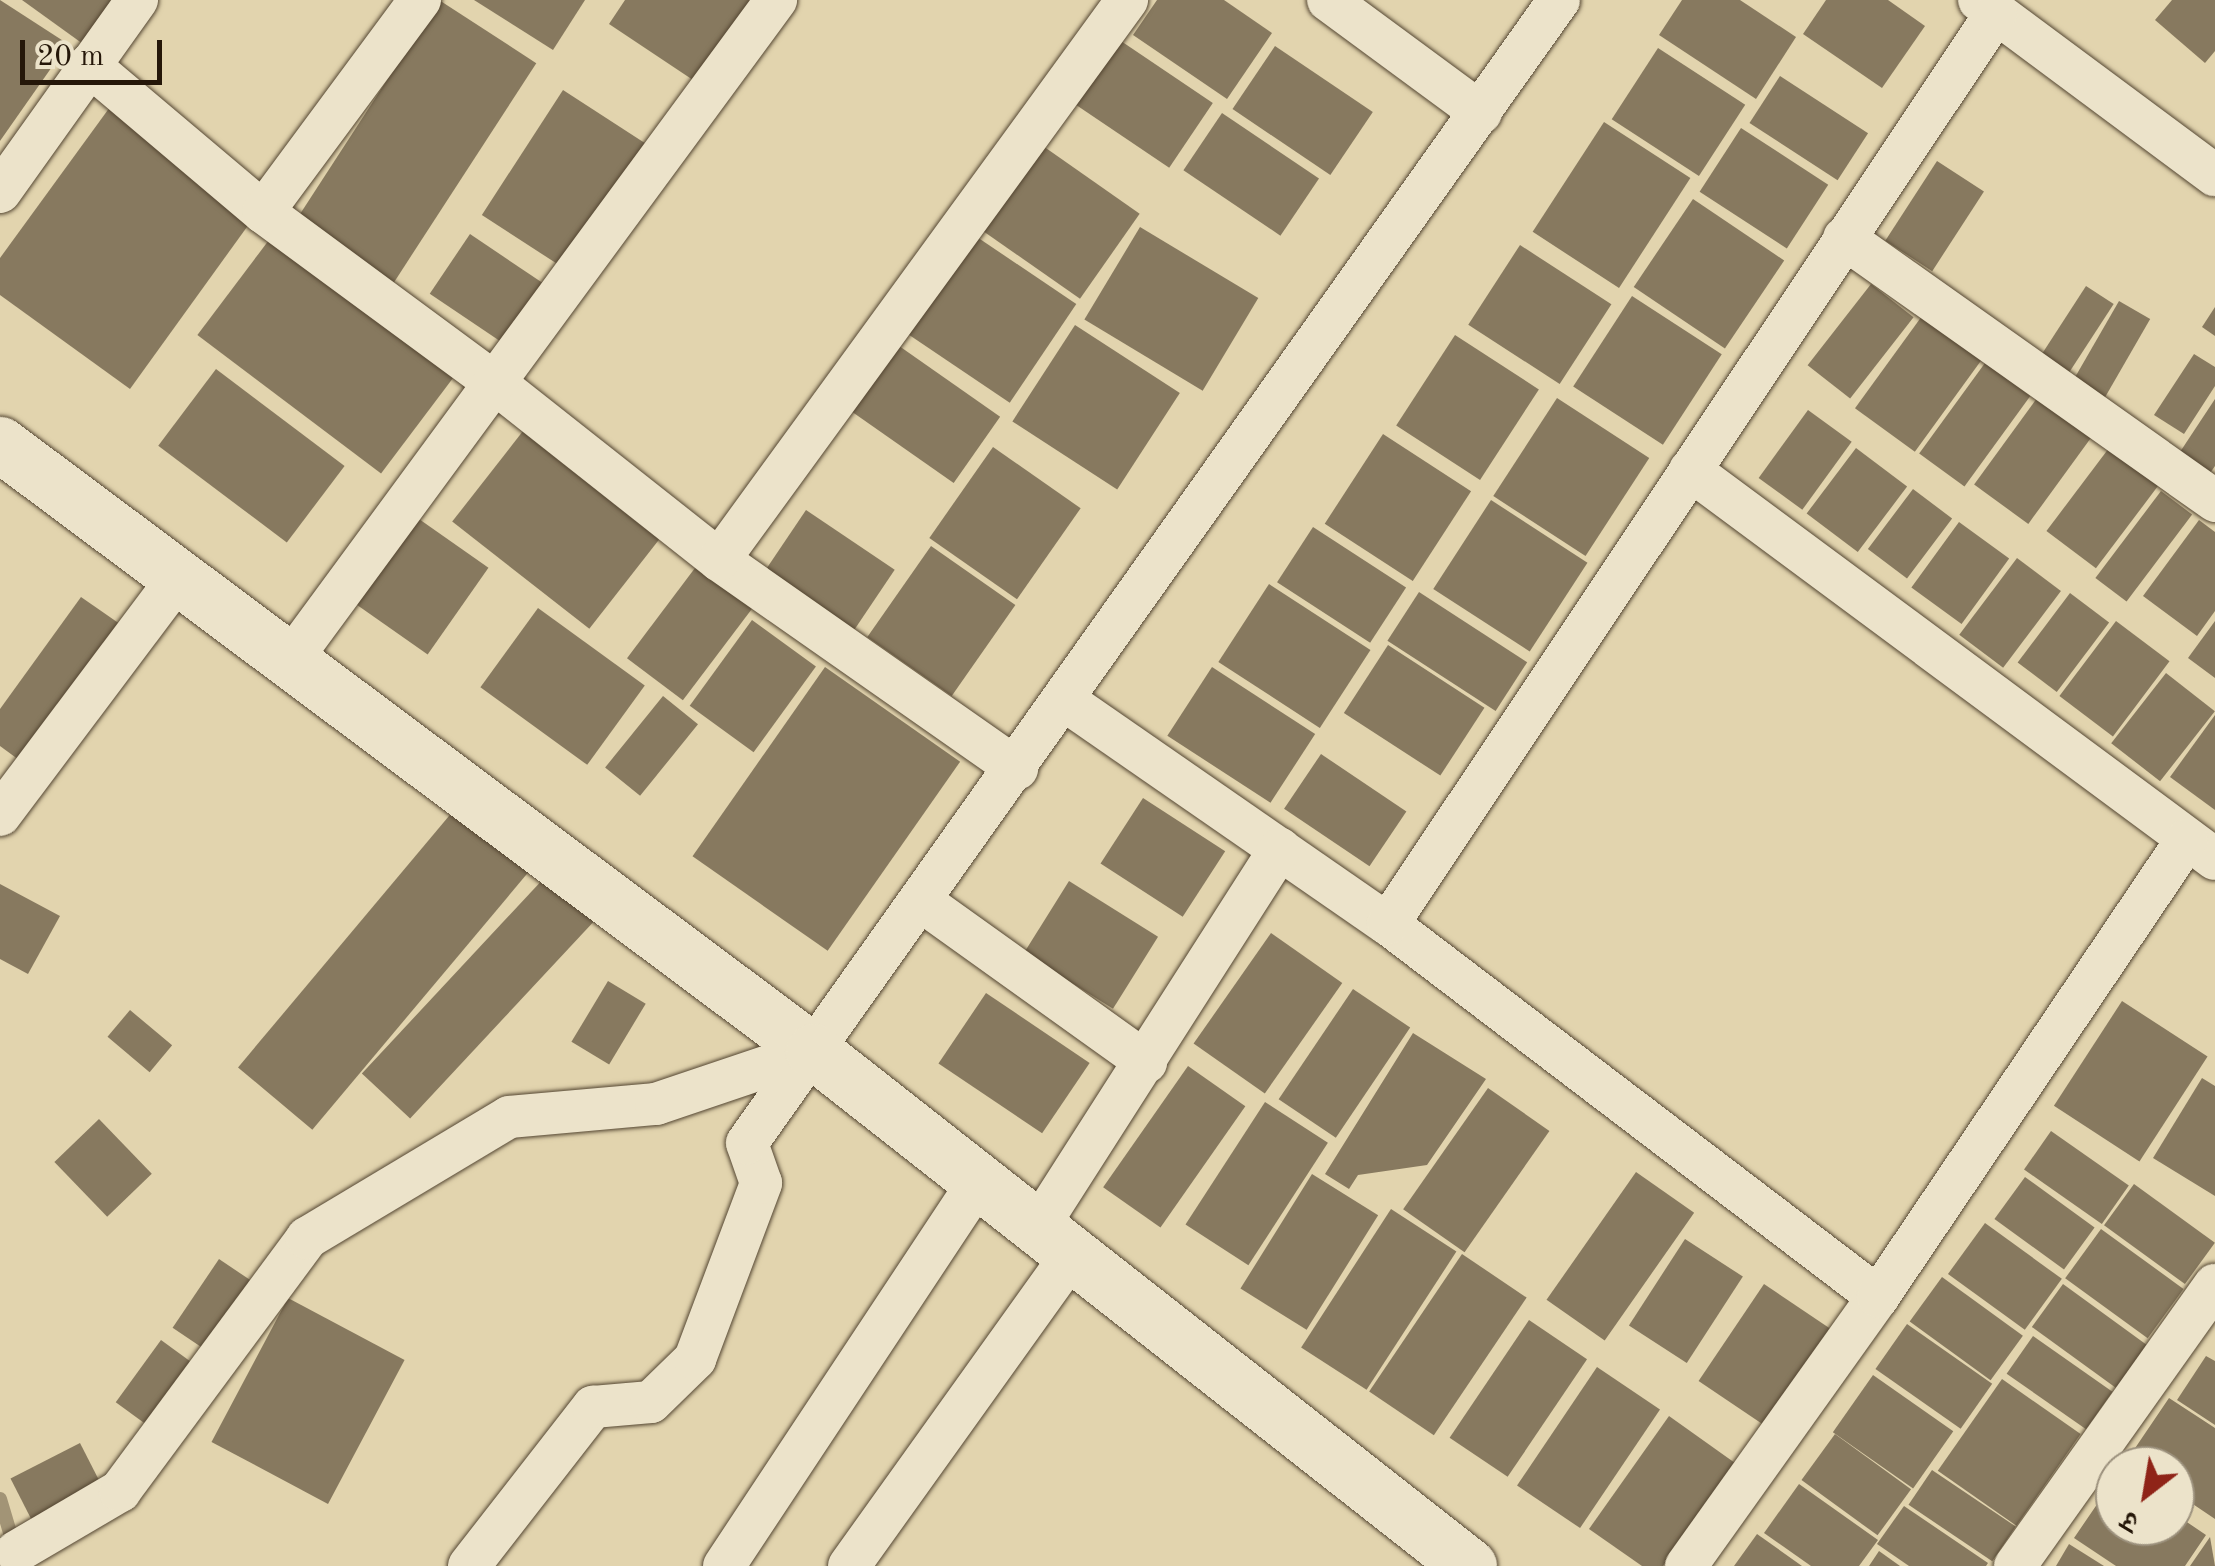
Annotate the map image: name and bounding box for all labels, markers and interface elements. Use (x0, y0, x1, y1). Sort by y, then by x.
scale bar (25, 20, 168, 82)
text: 20 m (37, 42, 104, 72)
north arrow (2095, 1446, 2195, 1546)
text: उ (2117, 1504, 2144, 1536)

